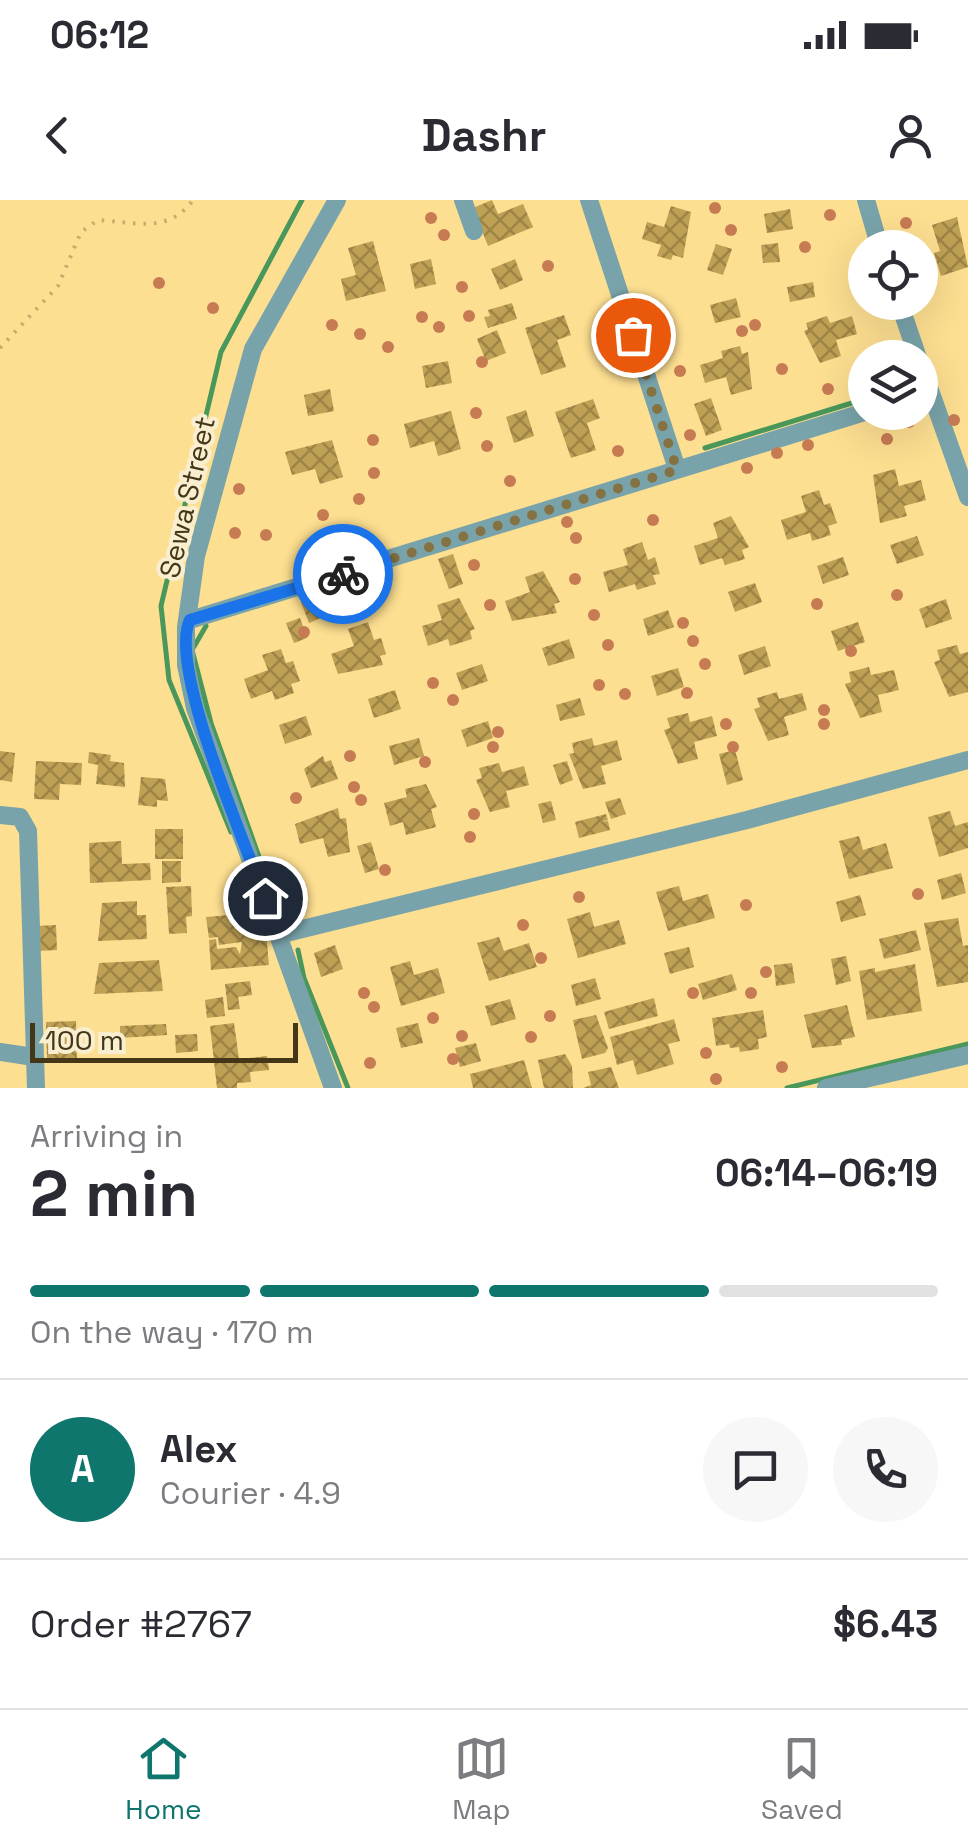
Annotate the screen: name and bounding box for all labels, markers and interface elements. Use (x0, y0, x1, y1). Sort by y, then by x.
text: 06:12 (50, 11, 149, 59)
text: Dashr (422, 107, 546, 164)
icon: back (30, 108, 85, 163)
icon: person (883, 108, 938, 163)
map controls (848, 230, 938, 430)
button: locate (848, 230, 938, 320)
pin (591, 293, 676, 378)
icon: bag (606, 308, 661, 363)
button: layers (848, 340, 938, 430)
street label: Sewa Street (151, 413, 223, 581)
courier (293, 524, 393, 624)
icon: bike (316, 547, 371, 602)
pin (223, 856, 308, 941)
icon: home (238, 871, 293, 926)
scale bar (30, 1018, 298, 1063)
text: 100 m (45, 1022, 124, 1058)
text: Arriving in (30, 1116, 183, 1156)
text: 06:14–06:19 (715, 1149, 938, 1197)
text: 2 min (30, 1152, 198, 1235)
text: On the way · 170 m (30, 1312, 314, 1352)
button: chat (703, 1417, 808, 1522)
button: phone (833, 1417, 938, 1522)
text: Alex (160, 1425, 237, 1473)
text: A (70, 1445, 95, 1493)
text: Courier · 4.9 (160, 1473, 341, 1513)
text: Order #2767 (30, 1600, 252, 1648)
text: $6.43 (833, 1600, 938, 1648)
tab: Home (125, 1731, 202, 1827)
tab: Map (452, 1731, 511, 1827)
tab: Saved (761, 1731, 843, 1827)

